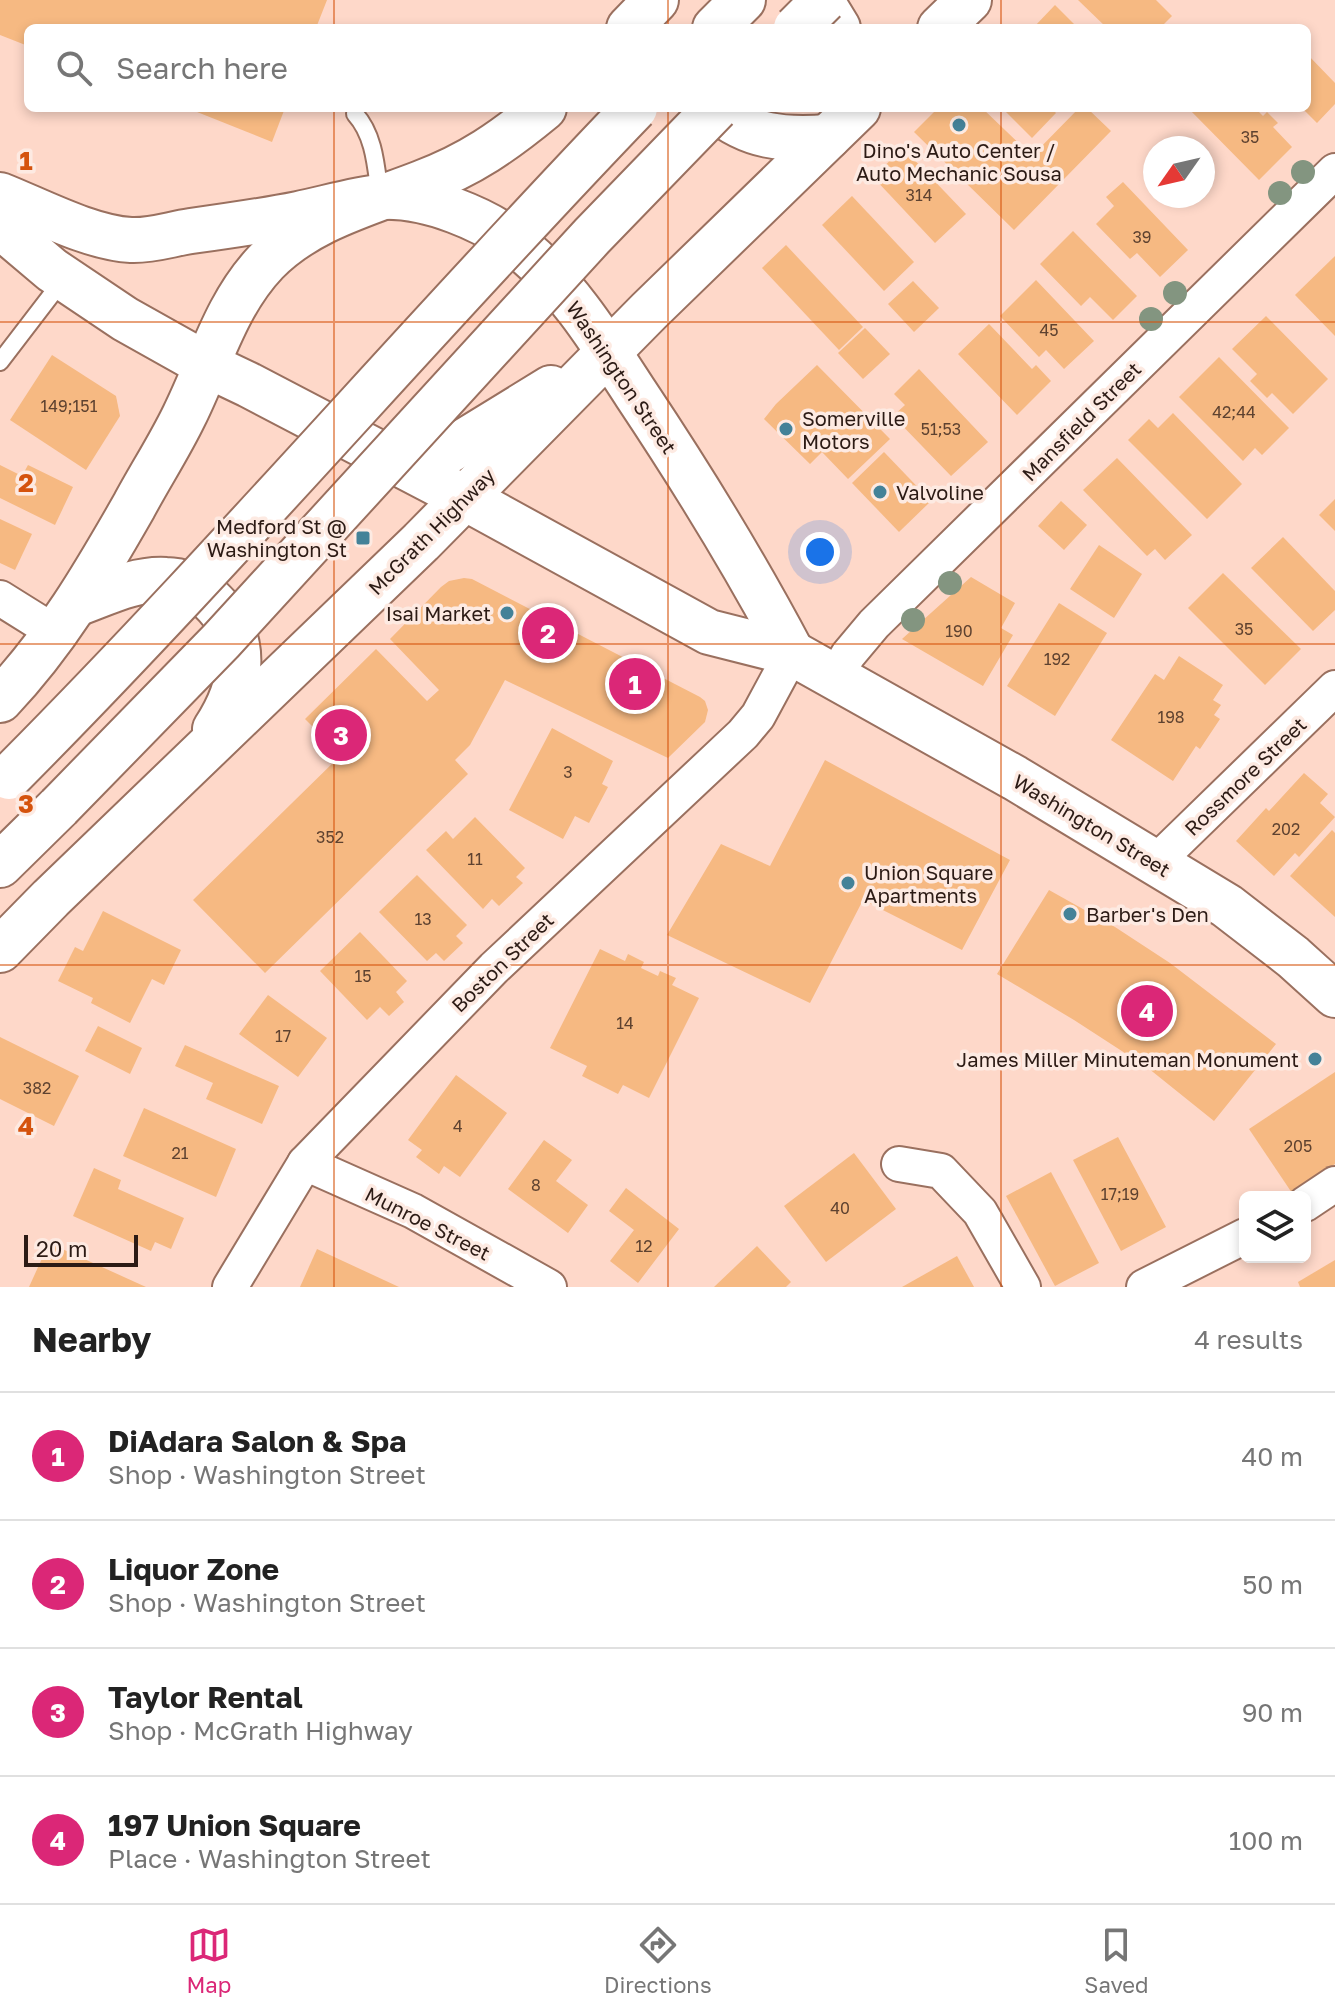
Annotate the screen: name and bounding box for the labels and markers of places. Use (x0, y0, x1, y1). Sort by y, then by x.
marker: Dino's Auto Center / Auto Mechanic Sousa (950, 116, 968, 134)
place label: Dino's Auto Center / Auto Mechanic Sousa (856, 138, 1062, 185)
place label: Somerville Motors (802, 406, 905, 453)
marker: Somerville Motors (777, 420, 795, 438)
place label: Valvoline (896, 480, 984, 504)
marker: Valvoline (871, 483, 889, 501)
place label: Medford St @ Washington St (207, 514, 347, 561)
marker: Medford St @ Washington St (354, 529, 372, 547)
place label: Isai Market (386, 601, 491, 625)
pin: 2 (522, 603, 574, 663)
marker: Isai Market (498, 604, 516, 622)
pin: 1 (609, 654, 661, 714)
pin: 3 (315, 705, 367, 765)
place label: Union Square Apartments (864, 860, 993, 907)
marker: Union Square Apartments (839, 874, 857, 892)
place label: Barber's Den (1086, 902, 1209, 926)
marker: Barber's Den (1061, 905, 1079, 923)
pin: 4 (1121, 981, 1173, 1041)
place label: James Miller Minuteman Monument (956, 1047, 1299, 1071)
marker: James Miller Minuteman Monument (1306, 1050, 1324, 1068)

